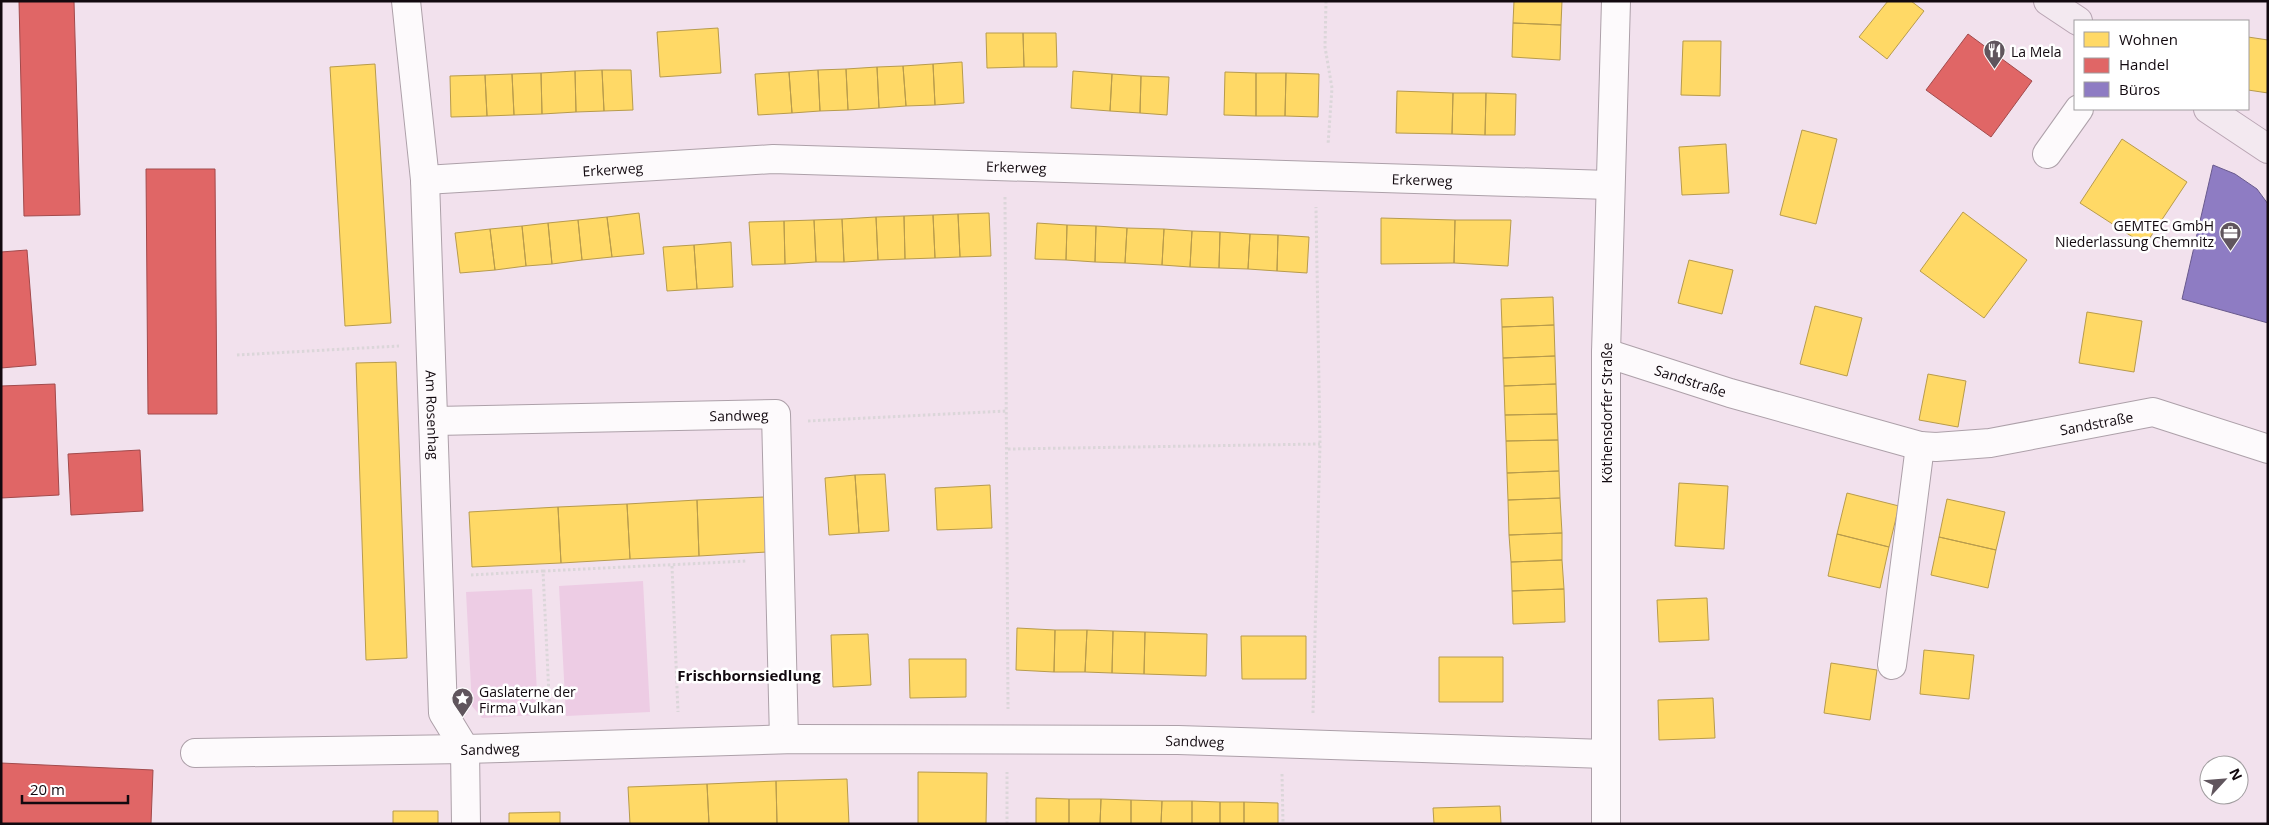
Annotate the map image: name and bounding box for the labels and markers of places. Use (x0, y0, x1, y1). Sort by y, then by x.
restaurant icon: La Mela (1983, 39, 2007, 70)
place label: La Mela (2011, 42, 2062, 61)
place label: GEMTEC GmbH Niederlassung Chemnitz (2055, 216, 2214, 251)
office icon: GEMTEC GmbH Niederlassung Chemnitz (2218, 221, 2242, 252)
place label: Gaslaterne der Firma Vulkan (479, 682, 576, 717)
place icon: Gaslaterne der Firma Vulkan (451, 687, 475, 718)

